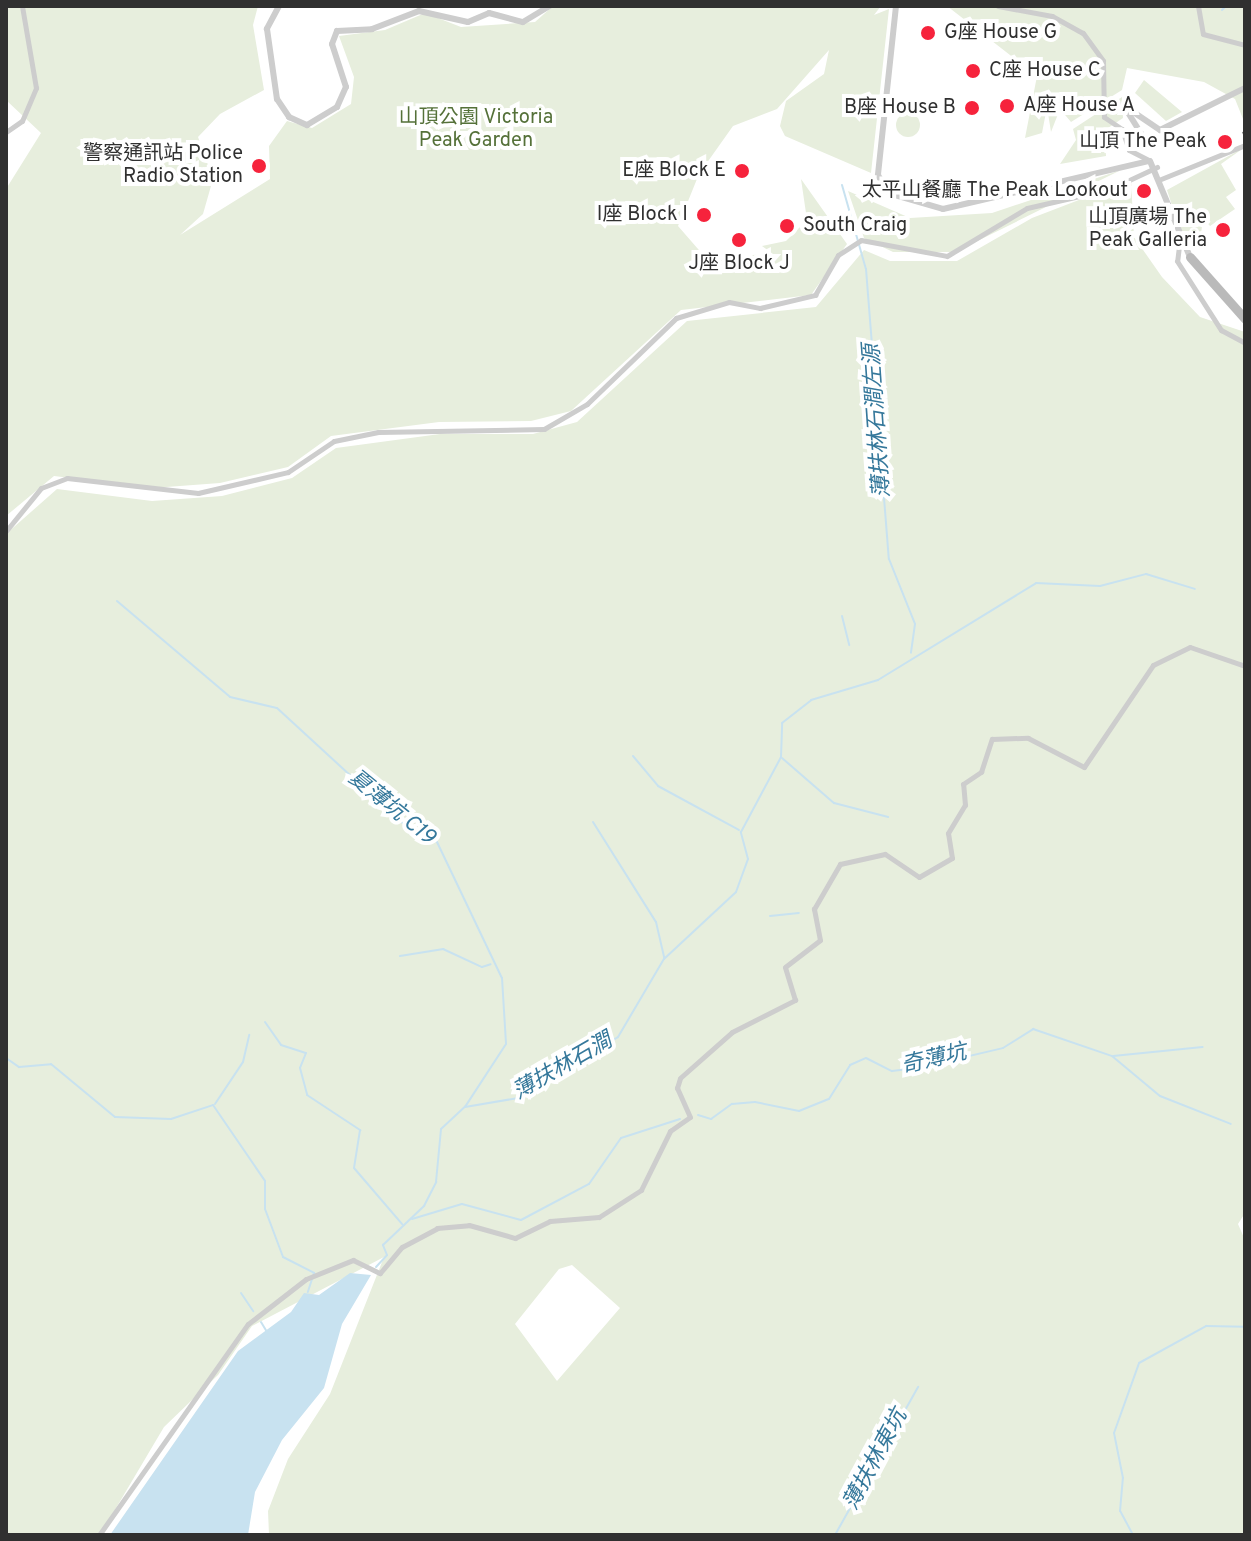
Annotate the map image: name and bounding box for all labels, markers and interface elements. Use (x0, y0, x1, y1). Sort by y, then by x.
place label: G座 House G (944, 21, 1057, 45)
marker: G座 House G (919, 24, 937, 42)
place label: C座 House C (989, 59, 1101, 83)
marker: C座 House C (964, 62, 982, 80)
place label: A座 House A (1023, 94, 1136, 118)
place label: B座 House B (844, 96, 956, 120)
marker: A座 House A (998, 97, 1016, 115)
marker: B座 House B (963, 99, 981, 117)
park label: 山頂公園 Victoria Peak Garden (399, 106, 553, 153)
place label: 山頂 The Peak (1079, 130, 1207, 154)
marker: 山頂 The Peak (1214, 131, 1236, 153)
place label: 警察通訊站 Police Radio Station (83, 142, 243, 189)
marker: 警察通訊站 Police Radio Station (250, 157, 268, 175)
place label: E座 Block E (622, 159, 726, 183)
marker: E座 Block E (733, 162, 751, 180)
place label: 太平山餐廳 The Peak Lookout (862, 179, 1128, 203)
marker: 太平山餐廳 The Peak Lookout (1135, 182, 1153, 200)
place label: I座 Block I (597, 203, 688, 227)
marker: I座 Block I (695, 206, 713, 224)
place label: 山頂廣場 The Peak Galleria (1088, 206, 1207, 253)
place label: South Craig (803, 214, 907, 238)
marker: South Craig (778, 217, 796, 235)
marker: 山頂廣場 The Peak Galleria (1214, 221, 1232, 239)
marker: J座 Block J (730, 231, 748, 249)
place label: J座 Block J (688, 252, 790, 276)
water label: 薄扶林石澗左源 (859, 343, 897, 499)
water label: 夏薄坑 C19 (342, 765, 440, 851)
water label: 薄扶林石澗 (509, 1028, 617, 1106)
water label: 奇薄坑 (899, 1040, 969, 1080)
water label: 薄扶林東坑 (839, 1405, 913, 1515)

